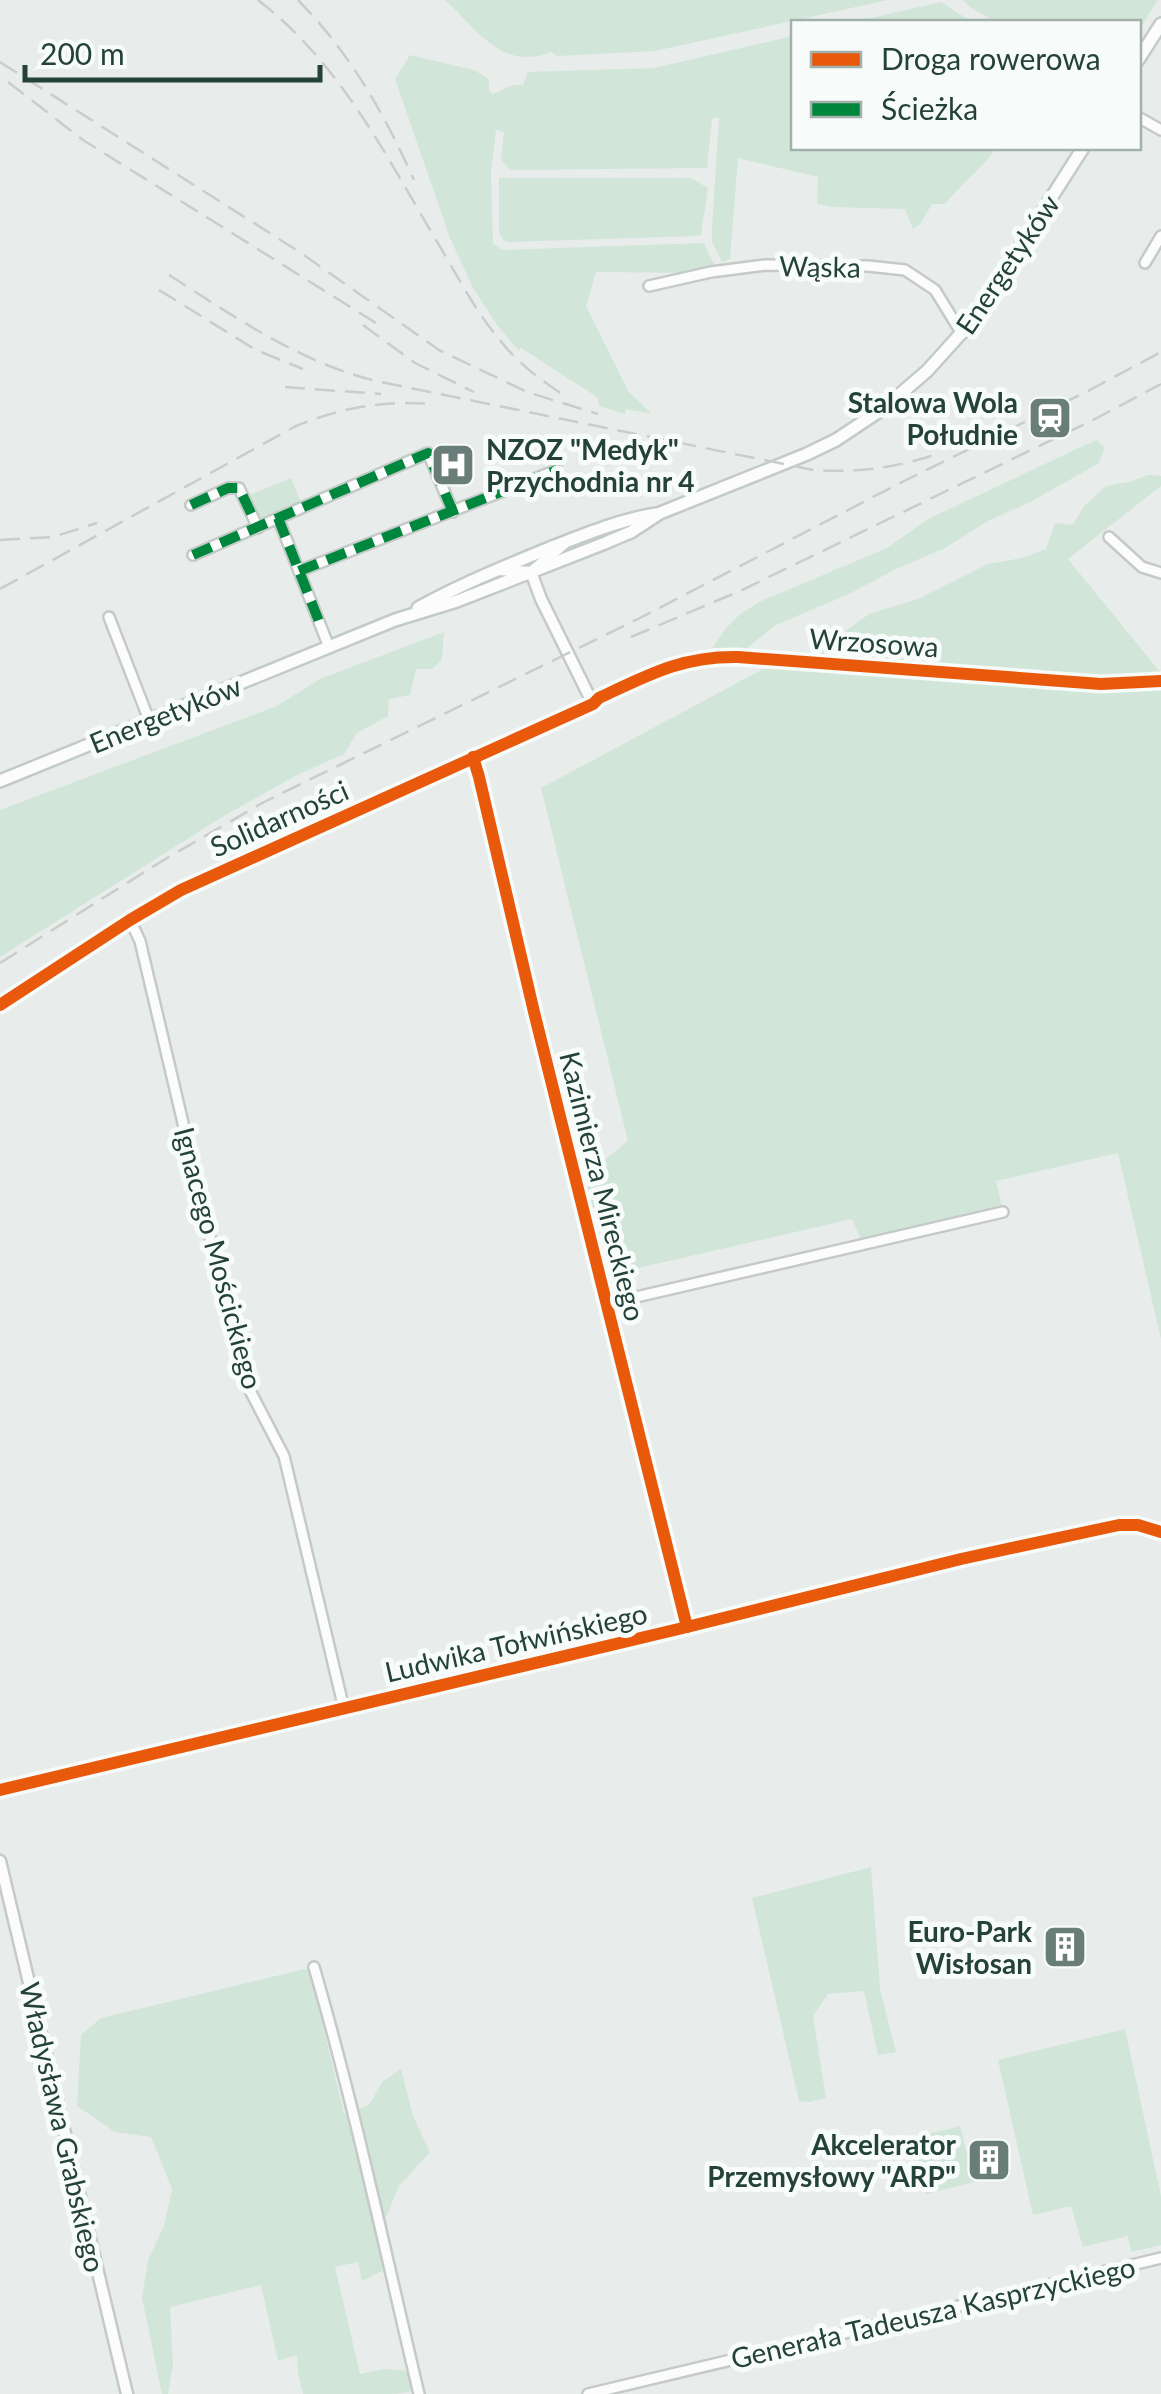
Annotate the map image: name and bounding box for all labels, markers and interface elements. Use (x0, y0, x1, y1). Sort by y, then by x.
scale bar (25, 20, 320, 82)
legend (791, 20, 1141, 150)
text: 200 m (40, 35, 125, 71)
text: Droga rowerowa (881, 40, 1101, 76)
text: Ścieżka (881, 90, 978, 126)
street label: Energetyków (948, 188, 1066, 340)
street label: Wąska (779, 248, 861, 284)
place label: Stalowa Wola Południe (848, 385, 1018, 451)
station icon: Stalowa Wola Południe (1027, 395, 1073, 441)
place label: NZOZ "Medyk" Przychodnia nr 4 (486, 432, 695, 498)
hospital icon: NZOZ "Medyk" Przychodnia nr 4 (430, 442, 476, 488)
street label: Wrzosowa (808, 621, 940, 663)
street label: Energetyków (84, 668, 246, 760)
street label: Solidarności (205, 772, 353, 864)
street label: Kazimierza Mireckiego (553, 1048, 653, 1324)
street label: Ignacego Mościckiego (168, 1123, 270, 1393)
street label: Ludwika Tołwińskiego (382, 1595, 650, 1689)
place label: Euro-Park Wisłosan (907, 1914, 1032, 1980)
building icon: Euro-Park Wisłosan (1042, 1924, 1088, 1970)
street label: Władysława Grabskiego (13, 1979, 113, 2275)
place label: Akcelerator Przemysłowy "ARP" (707, 2127, 957, 2193)
building icon: Akcelerator Przemysłowy "ARP" (966, 2137, 1012, 2183)
street label: Generała Tadeusza Kasprzyckiego (728, 2249, 1138, 2375)

